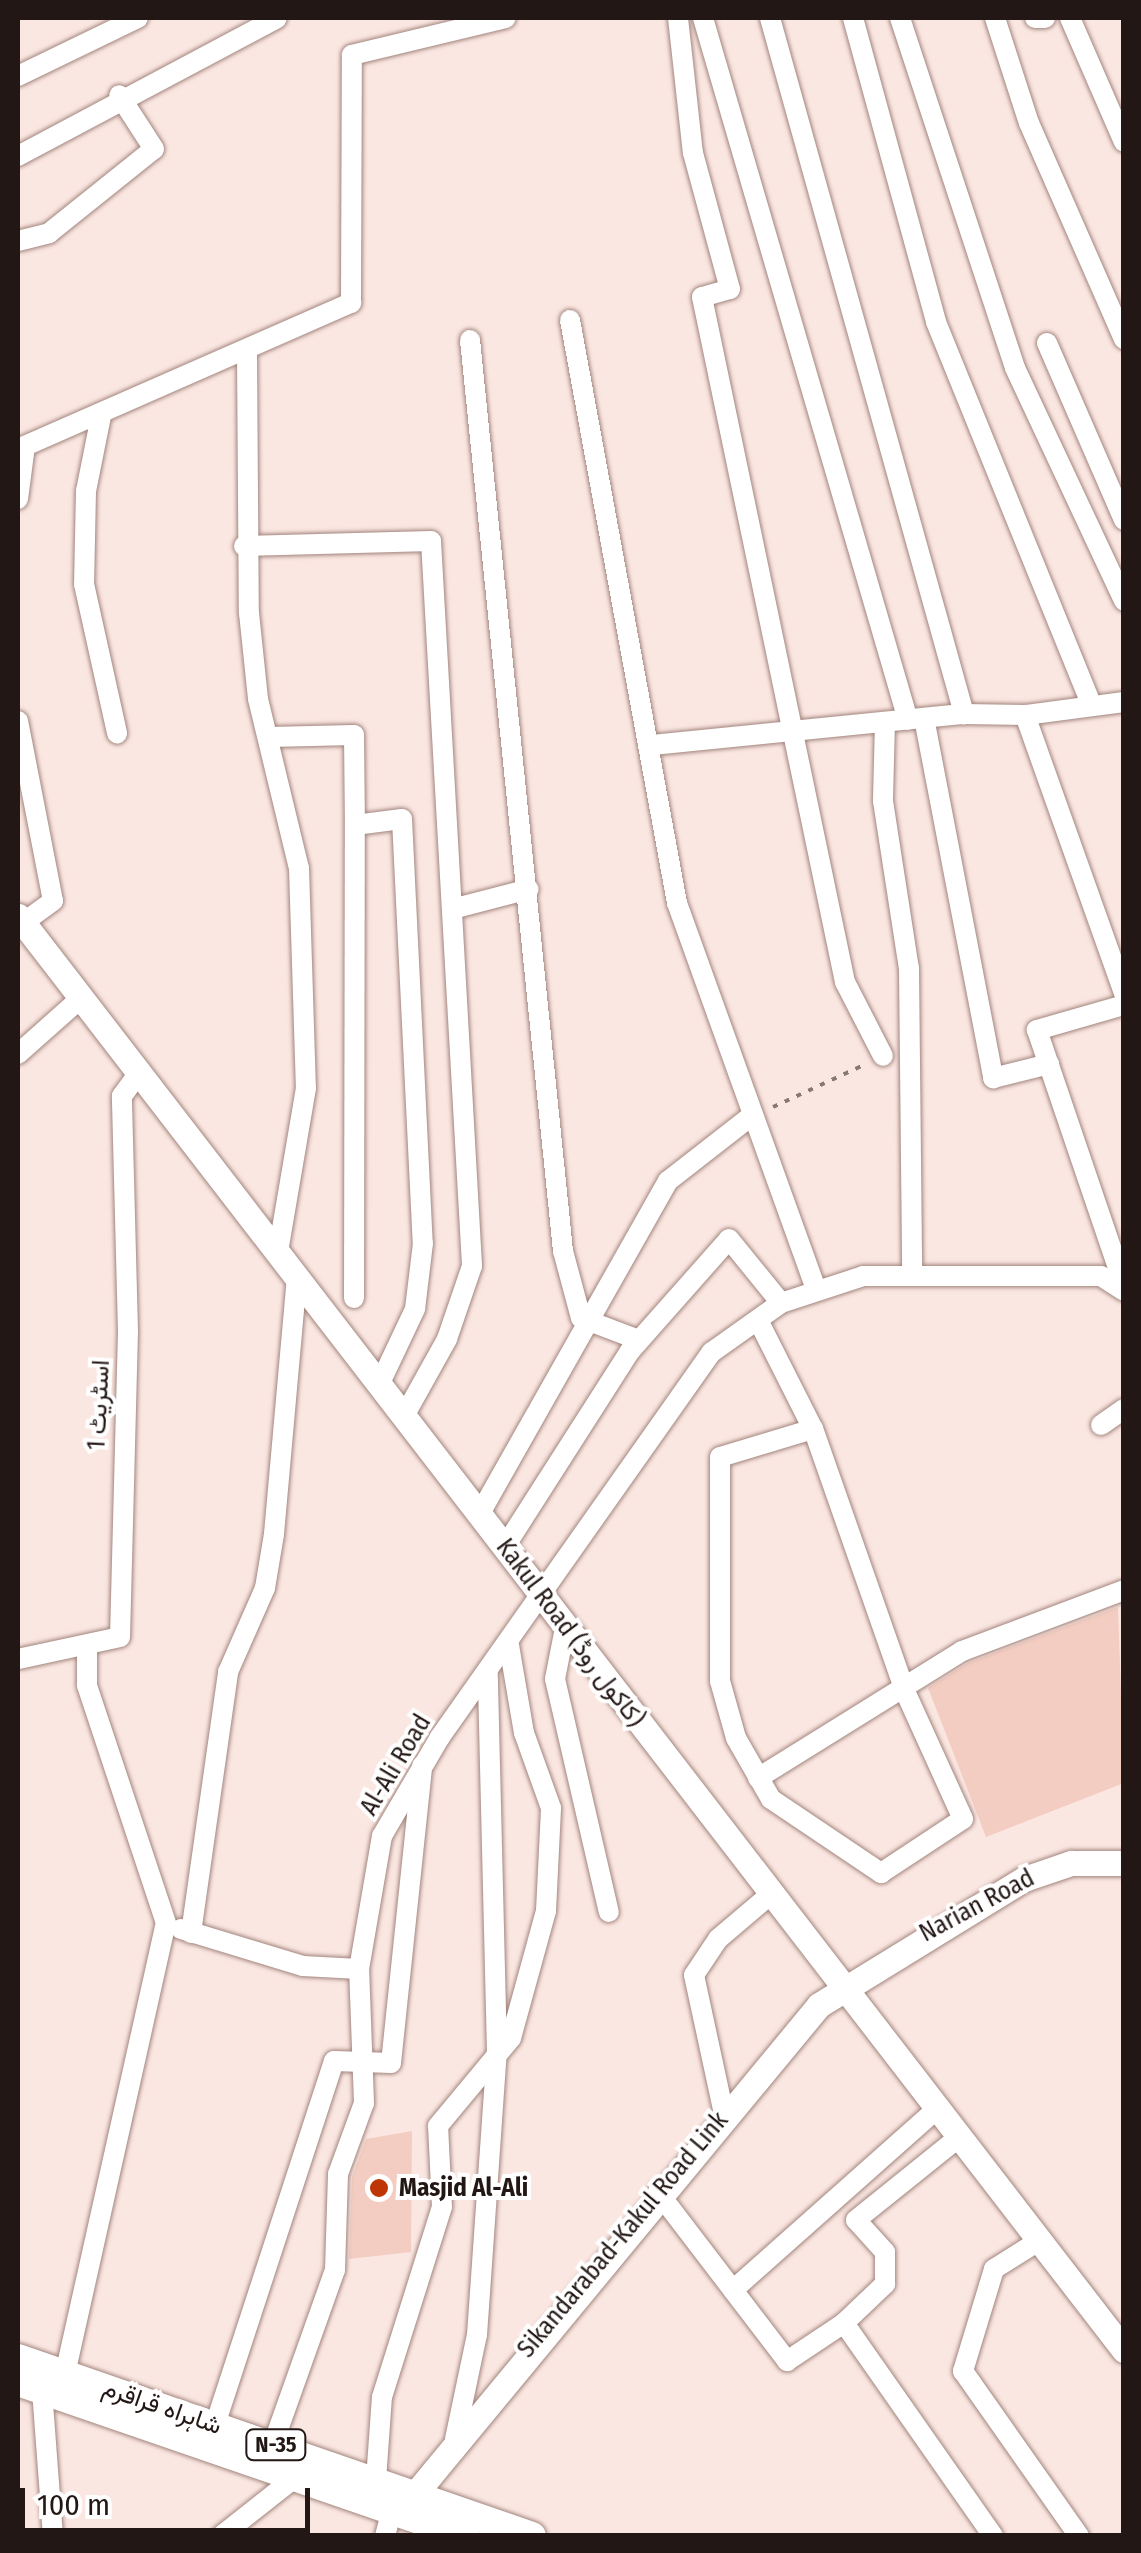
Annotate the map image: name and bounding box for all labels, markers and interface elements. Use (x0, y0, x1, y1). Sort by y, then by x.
street label: اسٹریٹ 1 (82, 1359, 116, 1451)
street label: Kakul Road (کاکول روڈ) (489, 1533, 651, 1733)
street label: Al-Ali Road (354, 1709, 438, 1821)
street label: Narian Road (915, 1863, 1039, 1949)
street label: Sikandarabad-Kakul Road Link (511, 2106, 735, 2364)
place label: Masjid Al-Ali (399, 2173, 528, 2203)
marker: Masjid Al-Ali (368, 2177, 390, 2199)
street label: شاہراہ قراقرم (99, 2373, 225, 2441)
road number: N-35 (244, 2428, 308, 2462)
scale bar (25, 2468, 315, 2530)
text: 100 m (37, 2487, 110, 2523)

